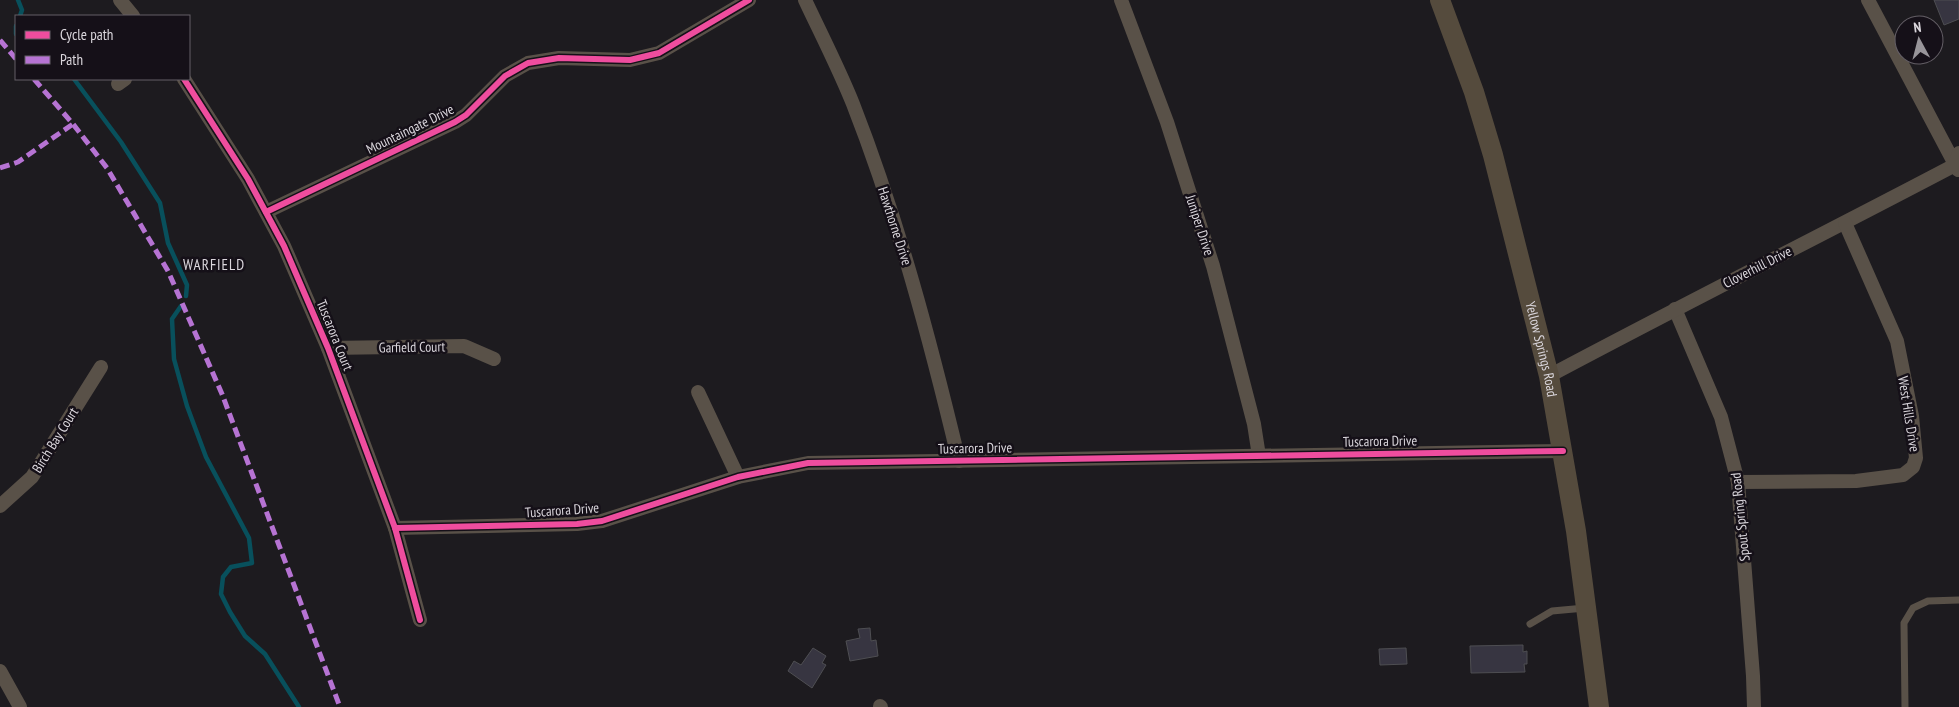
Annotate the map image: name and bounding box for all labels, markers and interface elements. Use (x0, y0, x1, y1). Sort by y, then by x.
legend (15, 15, 190, 80)
north arrow (1894, 15, 1944, 65)
text: N (1913, 18, 1922, 36)
text: Cycle path (60, 25, 113, 44)
text: Path (60, 50, 83, 69)
street label: Mountaingate Drive (363, 100, 457, 158)
street label: Hawthorne Drive (874, 184, 916, 268)
street label: Juniper Drive (1181, 191, 1218, 258)
street label: Cloverhill Drive (1720, 242, 1795, 292)
district label: WARFIELD (183, 255, 245, 274)
street label: Tuscarora Court (313, 297, 357, 373)
street label: Yellow Springs Road (1521, 300, 1561, 398)
street label: Garfield Court (379, 337, 446, 357)
street label: West Hills Drive (1894, 375, 1924, 453)
street label: Birch Bay Court (28, 404, 82, 476)
street label: Tuscarora Drive (1343, 431, 1417, 451)
street label: Tuscarora Drive (938, 438, 1012, 458)
street label: Spout Spring Road (1726, 472, 1754, 562)
street label: Tuscarora Drive (524, 498, 600, 522)

